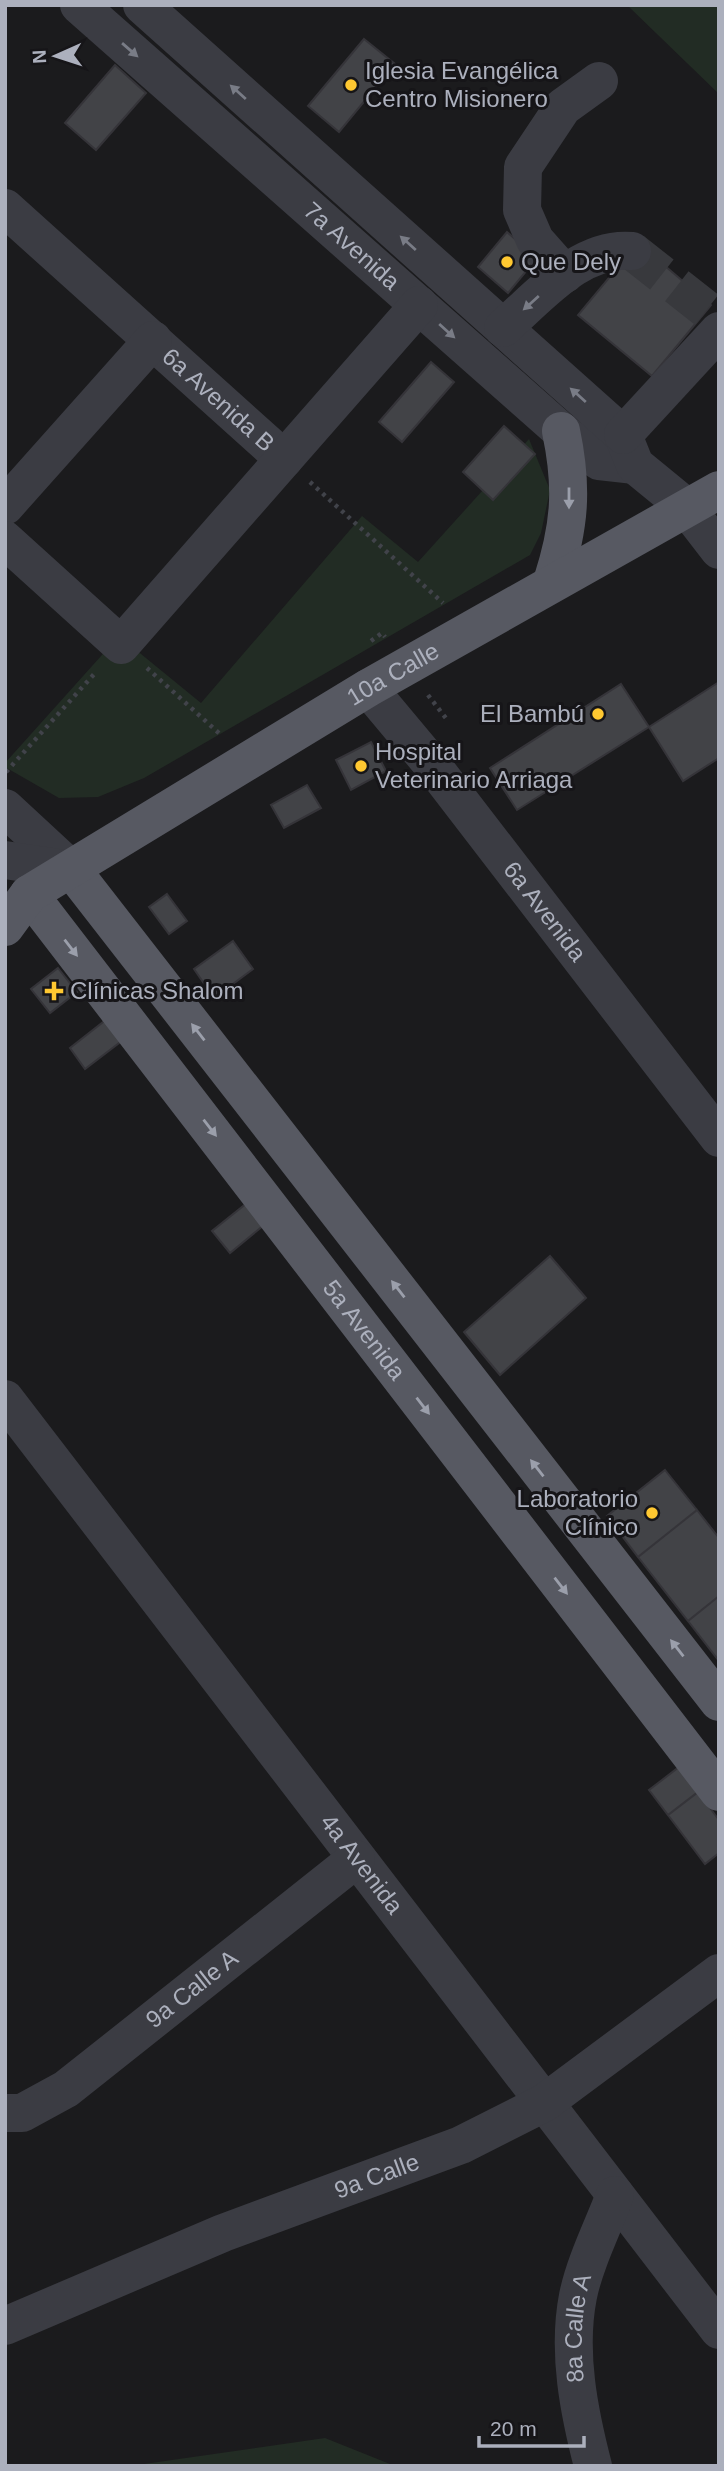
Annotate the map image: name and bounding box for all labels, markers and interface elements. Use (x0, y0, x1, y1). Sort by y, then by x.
north arrow (21, 21, 91, 91)
one-way arrow (121, 42, 139, 58)
text: N (29, 49, 50, 64)
place label: Iglesia Evangélica Centro Misionero (365, 57, 559, 112)
marker: Iglesia Evangélica Centro Misionero (343, 77, 359, 93)
one-way arrow (230, 84, 247, 100)
street label: 7a Avenida (299, 196, 406, 295)
one-way arrow (399, 235, 417, 251)
place label: Que Dely (521, 248, 621, 275)
marker: Que Dely (499, 254, 515, 270)
one-way arrow (523, 295, 540, 310)
one-way arrow (439, 322, 456, 338)
street label: 6a Avenida B (157, 342, 280, 457)
one-way arrow (570, 387, 587, 403)
one-way arrow (563, 487, 575, 509)
street label: 10a Calle (342, 637, 443, 711)
place label: El Bambú (480, 700, 584, 727)
marker: El Bambú (590, 706, 606, 722)
place label: Hospital Veterinario Arriaga (375, 738, 573, 793)
marker: Hospital Veterinario Arriaga (353, 758, 369, 774)
street label: 6a Avenida (498, 856, 592, 967)
one-way arrow (64, 939, 78, 957)
place label: Clínicas Shalom (70, 977, 243, 1004)
marker: Clínicas Shalom (44, 981, 64, 1001)
one-way arrow (191, 1023, 205, 1041)
one-way arrow (202, 1119, 217, 1137)
street label: 5a Avenida (318, 1275, 412, 1386)
one-way arrow (391, 1280, 405, 1298)
one-way arrow (415, 1397, 429, 1415)
one-way arrow (530, 1460, 545, 1478)
place label: Laboratorio Clínico (517, 1485, 638, 1540)
marker: Laboratorio Clínico (644, 1505, 660, 1521)
one-way arrow (554, 1577, 569, 1595)
one-way arrow (670, 1639, 684, 1657)
street label: 4a Avenida (315, 1808, 409, 1919)
street label: 9a Calle A (140, 1944, 243, 2033)
street label: 9a Calle (331, 2148, 423, 2204)
street label: 8a Calle A (560, 2270, 596, 2384)
scale bar (479, 2404, 584, 2448)
text: 20 m (490, 2417, 537, 2440)

